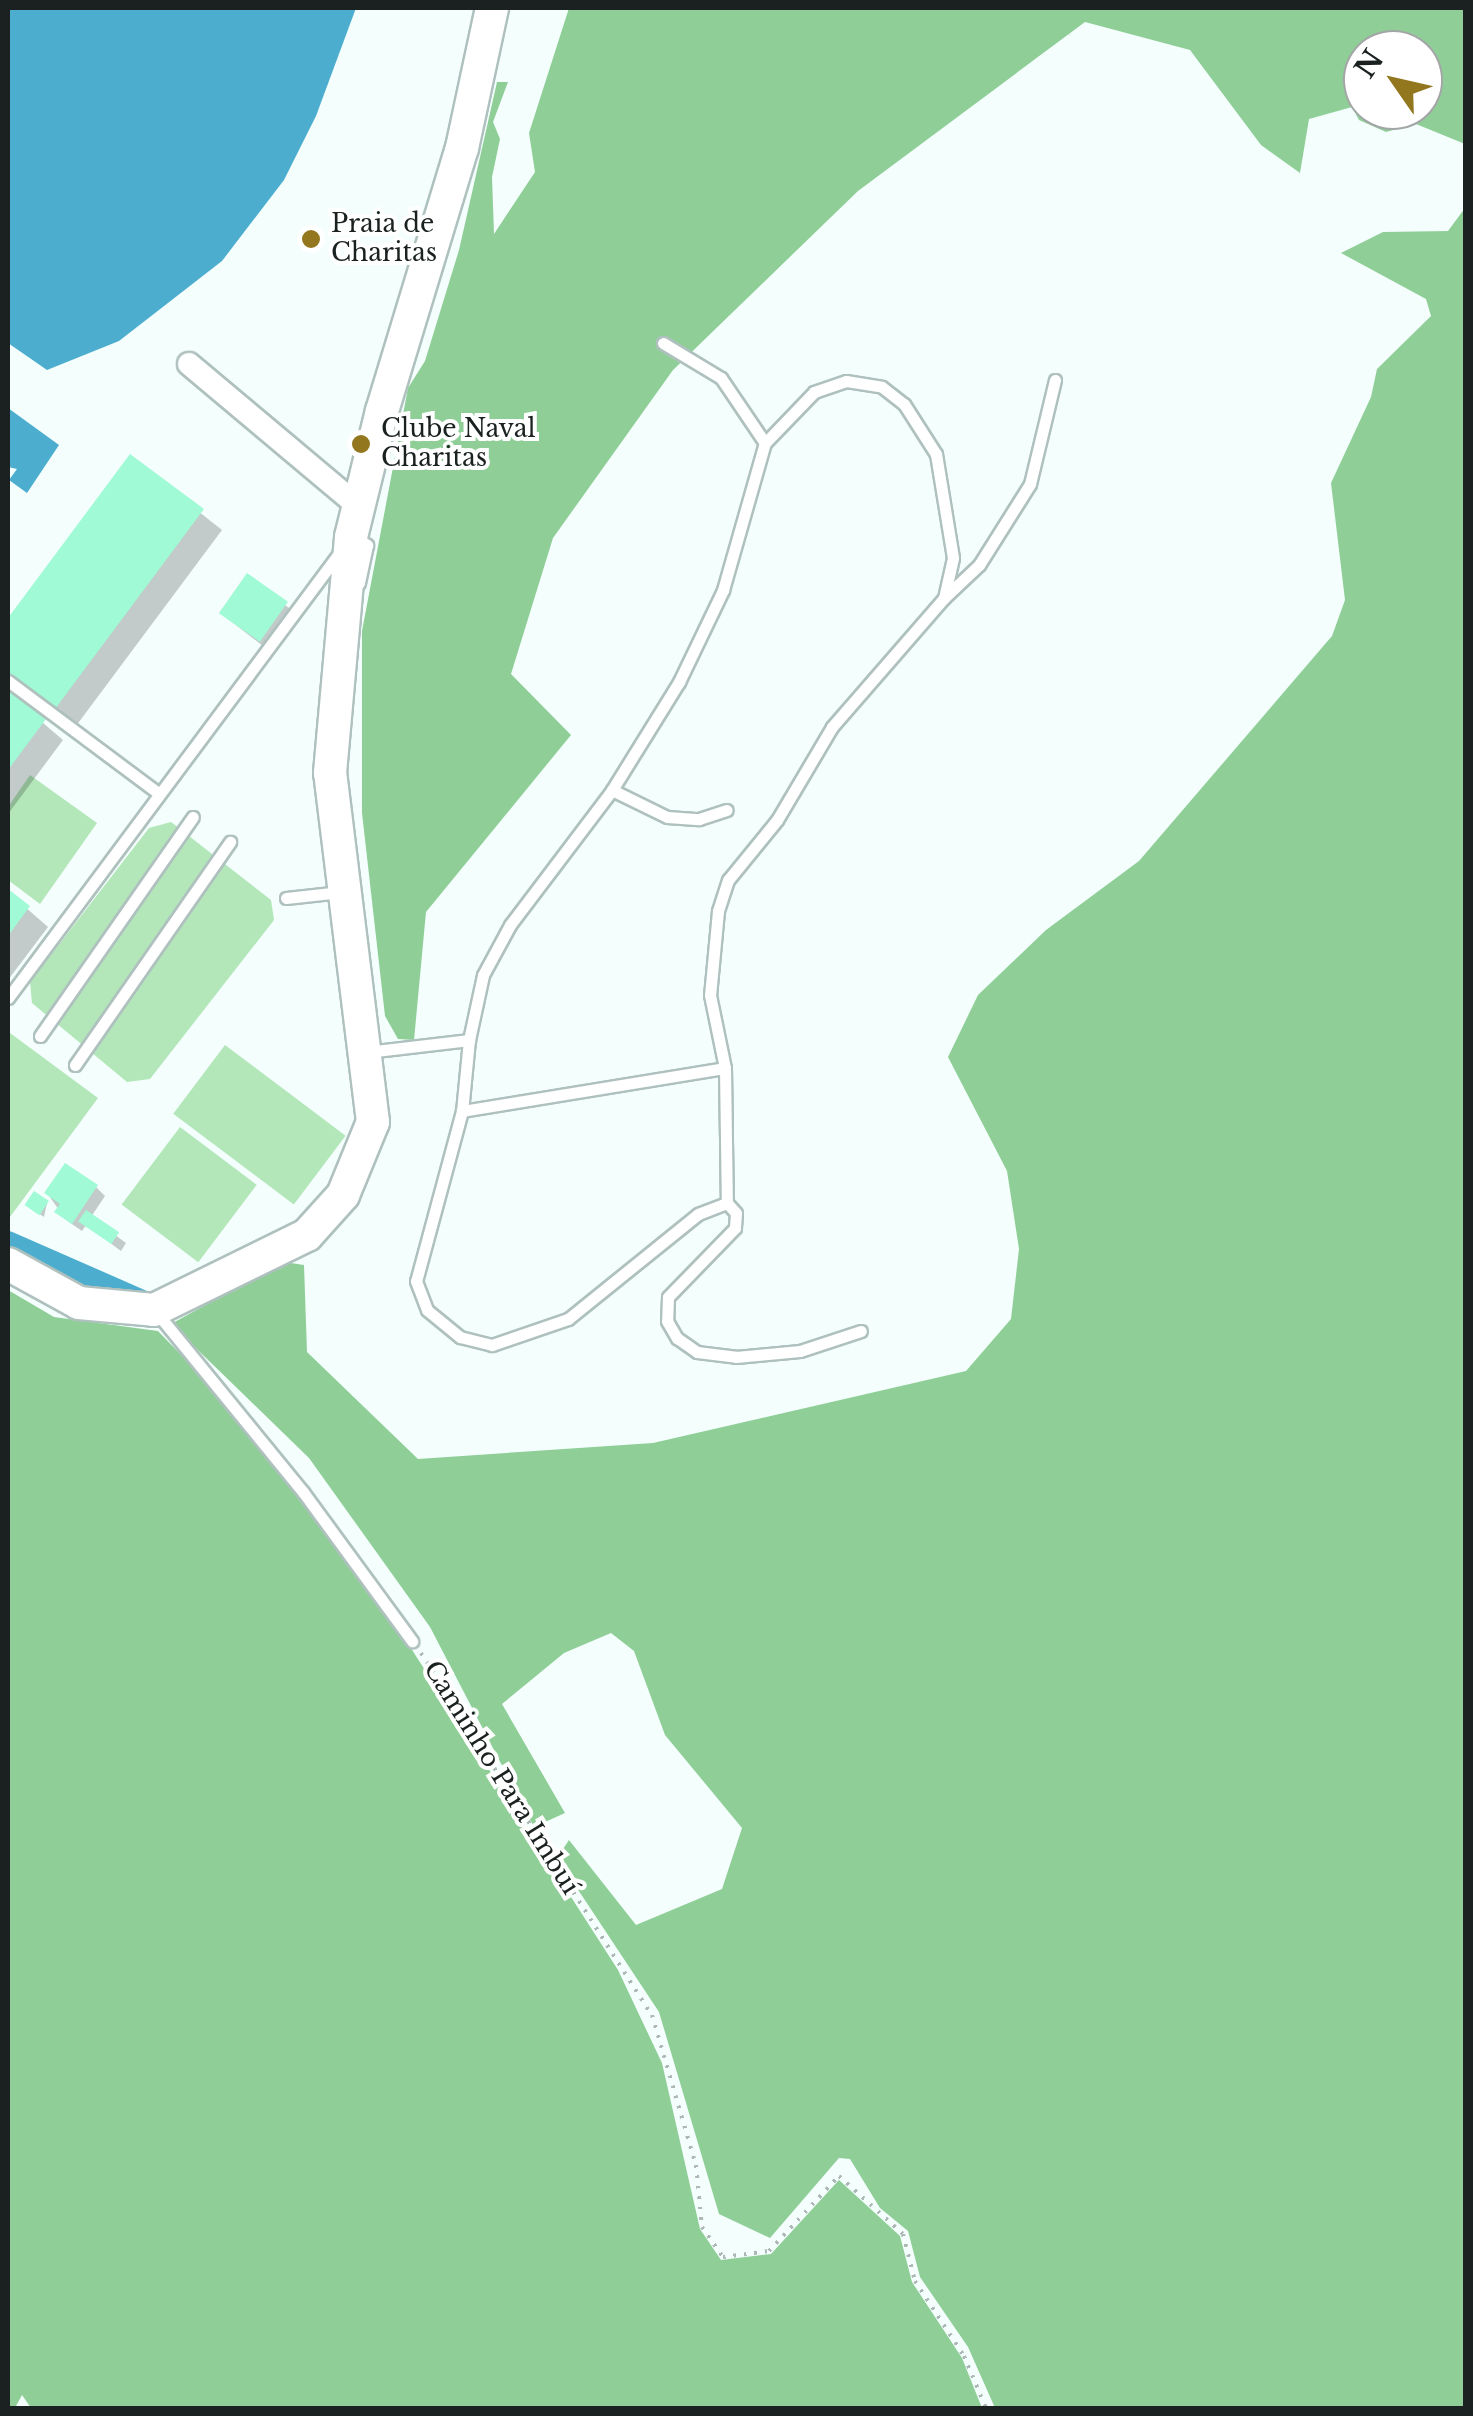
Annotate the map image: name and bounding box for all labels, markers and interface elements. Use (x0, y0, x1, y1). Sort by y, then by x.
north arrow (1343, 30, 1443, 130)
text: N (1347, 43, 1391, 85)
place label: Praia de Charitas (331, 210, 437, 269)
marker: Praia de Charitas (300, 228, 322, 250)
place label: Clube Naval Charitas (381, 415, 536, 474)
marker: Clube Naval Charitas (350, 433, 372, 455)
street label: Caminho Para Imbuí (417, 1656, 585, 1900)

